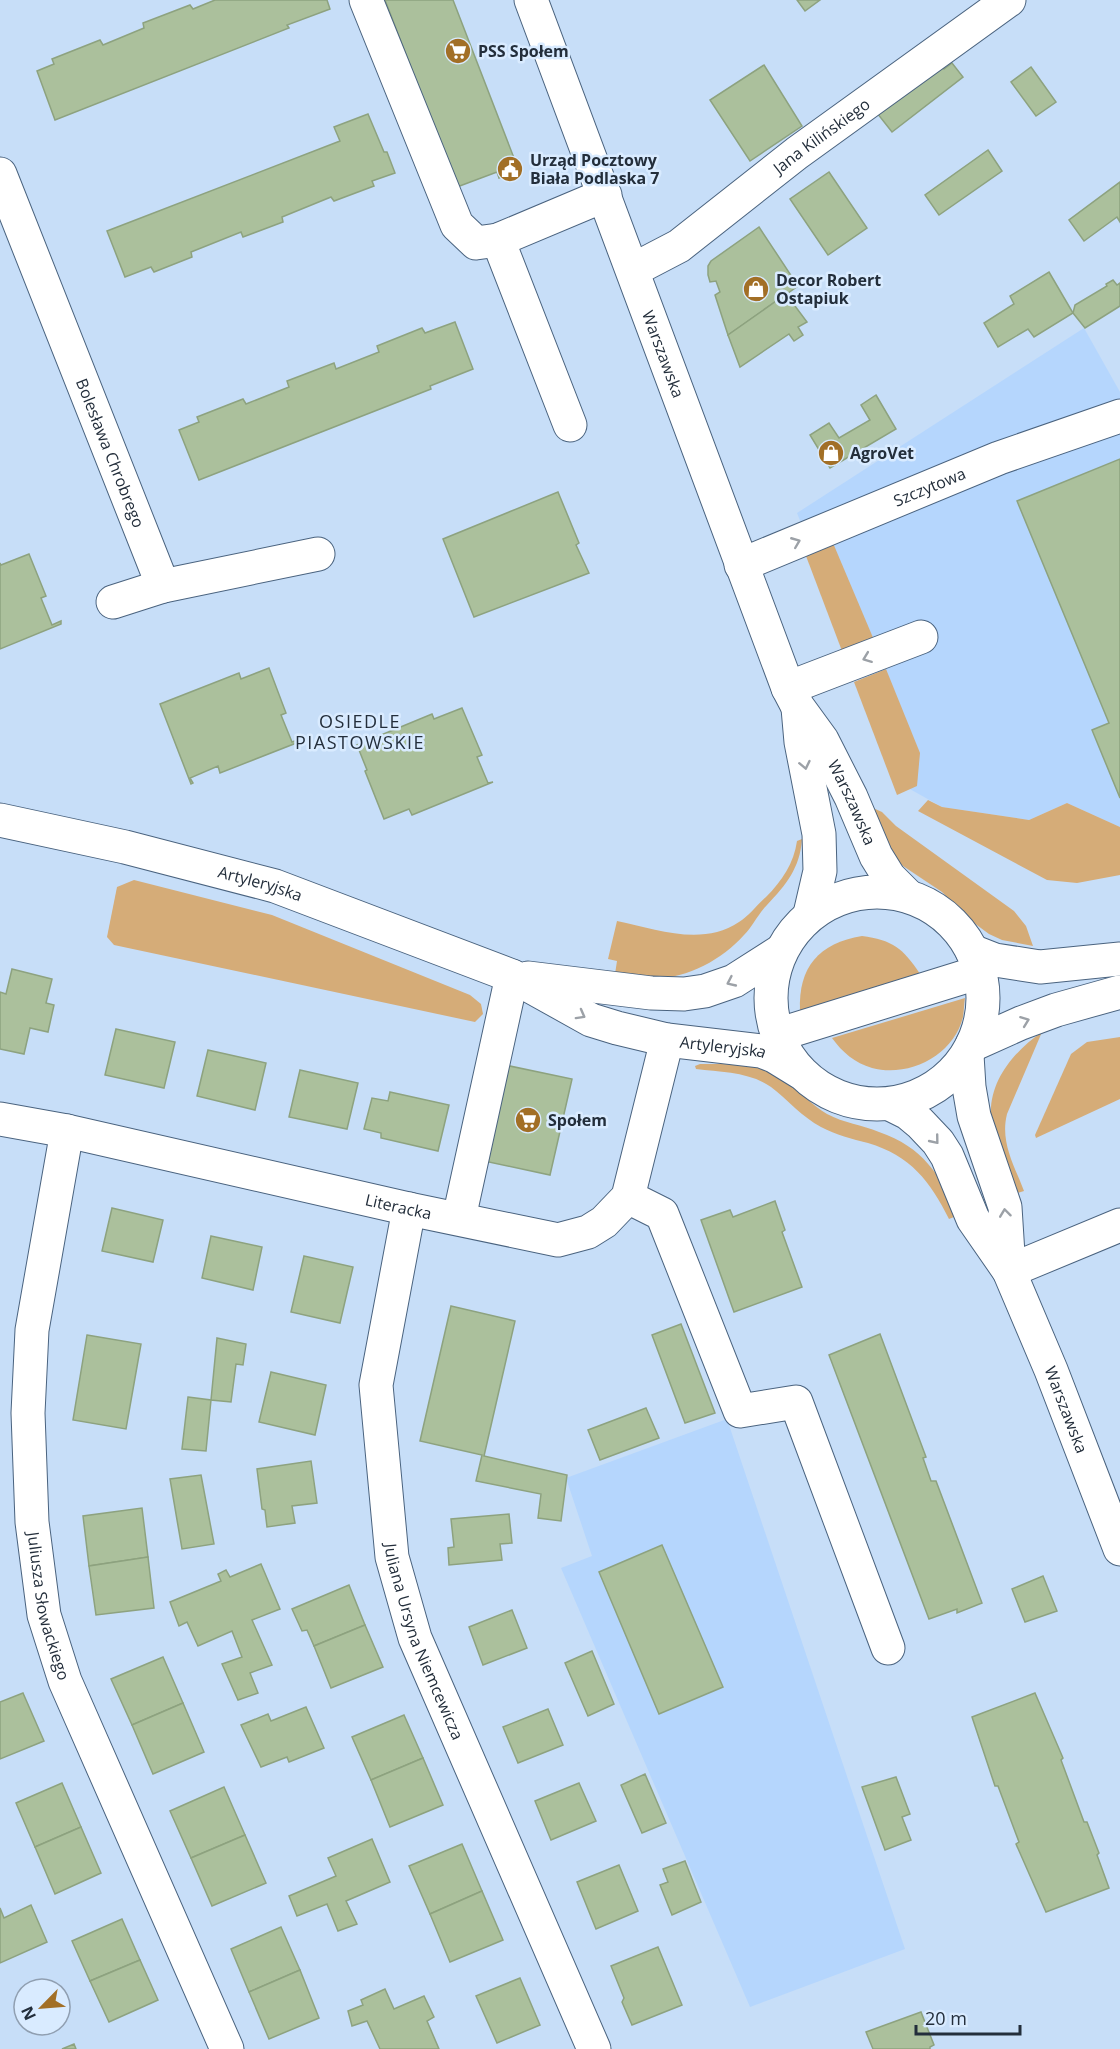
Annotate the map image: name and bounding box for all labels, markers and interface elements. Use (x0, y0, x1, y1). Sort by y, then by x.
supermarket icon: PSS Społem (443, 36, 473, 66)
place label: PSS Społem (478, 40, 569, 62)
street label: Jana Kilińskiego (767, 93, 874, 180)
place label: Urząd Pocztowy Biała Podlaska 7 (530, 149, 659, 189)
public building icon: Urząd Pocztowy Biała Podlaska 7 (495, 154, 525, 184)
place label: Decor Robert Ostapiuk (776, 269, 881, 309)
shop icon: Decor Robert Ostapiuk (741, 274, 771, 304)
street label: Warszawska (637, 307, 690, 401)
street label: Bolesława Chrobrego (71, 375, 150, 531)
shop icon: AgroVet (816, 438, 846, 468)
place label: AgroVet (850, 442, 914, 464)
street label: Szczytowa (890, 462, 969, 512)
one-way arrow (789, 537, 800, 549)
one-way arrow (862, 651, 873, 664)
district label: OSIEDLE PIASTOWSKIE (295, 709, 425, 754)
street label: Warszawska (823, 756, 881, 848)
one-way arrow (798, 759, 811, 769)
street label: Artyleryjska (216, 861, 306, 906)
one-way arrow (727, 974, 738, 986)
one-way arrow (575, 1008, 585, 1019)
one-way arrow (1020, 1016, 1030, 1029)
street label: Artyleryjska (679, 1031, 770, 1063)
supermarket icon: Społem (513, 1105, 543, 1135)
place label: Społem (548, 1109, 607, 1131)
one-way arrow (928, 1133, 939, 1144)
street label: Literacka (363, 1188, 434, 1224)
one-way arrow (999, 1209, 1011, 1218)
street label: Warszawska (1040, 1363, 1093, 1456)
street label: Juliusza Słowackiego (22, 1529, 75, 1683)
street label: Juliana Ursyna Niemcewicza (380, 1540, 469, 1743)
north arrow (12, 1977, 72, 2037)
scale bar (916, 1998, 1020, 2036)
text: N (16, 2003, 41, 2024)
text: 20 m (925, 2006, 967, 2030)

